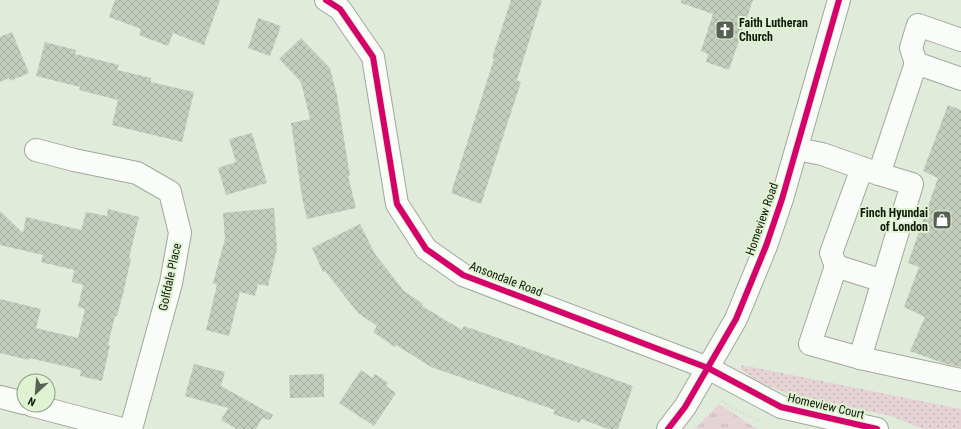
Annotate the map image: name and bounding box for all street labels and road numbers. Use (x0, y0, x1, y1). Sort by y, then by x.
street label: Homeview Road (743, 181, 781, 257)
street label: Golfdale Place (156, 242, 184, 312)
street label: Ansondale Road (468, 259, 544, 299)
street label: Homeview Court (786, 390, 866, 422)

